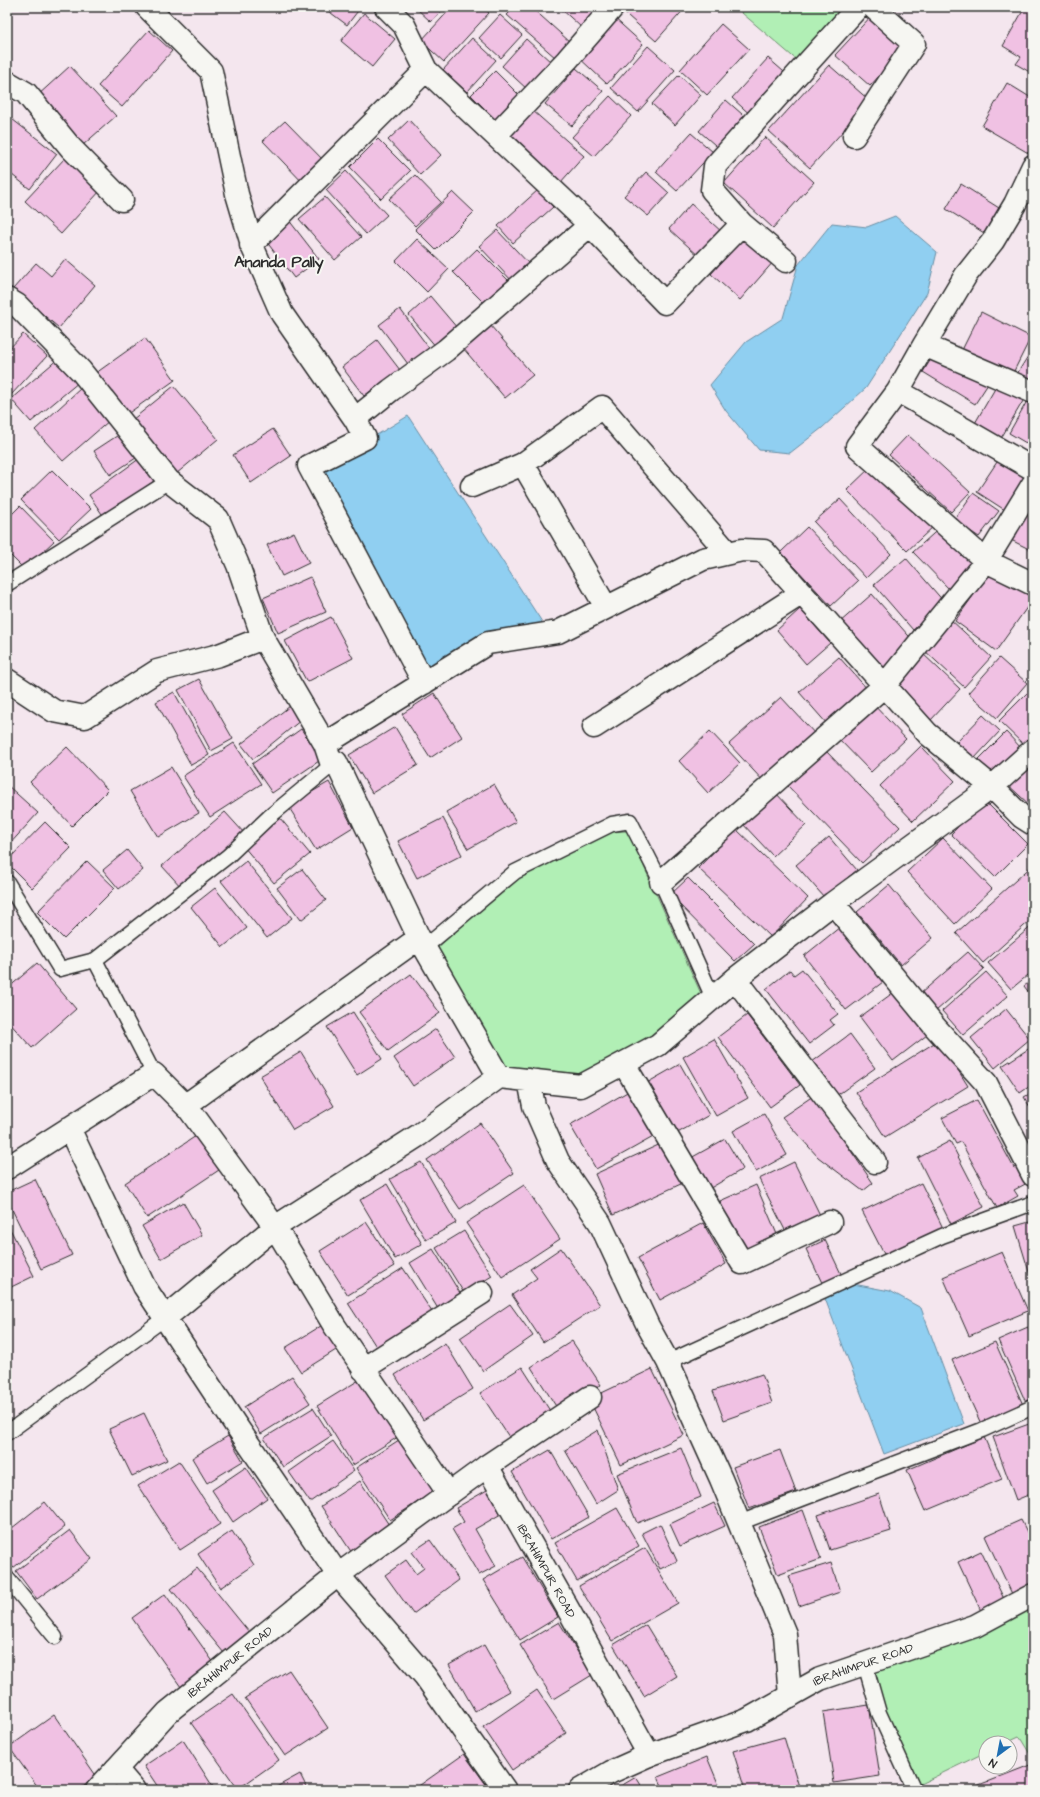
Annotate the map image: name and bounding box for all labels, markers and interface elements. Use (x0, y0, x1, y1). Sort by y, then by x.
district label: Ananda Pally (234, 251, 324, 274)
street label: IBRAHIMPUR ROAD (513, 1521, 579, 1621)
street label: IBRAHIMPUR ROAD (184, 1623, 277, 1702)
street label: IBRAHIMPUR ROAD (810, 1640, 916, 1690)
north arrow (978, 1735, 1018, 1775)
text: N (986, 1755, 1000, 1771)

